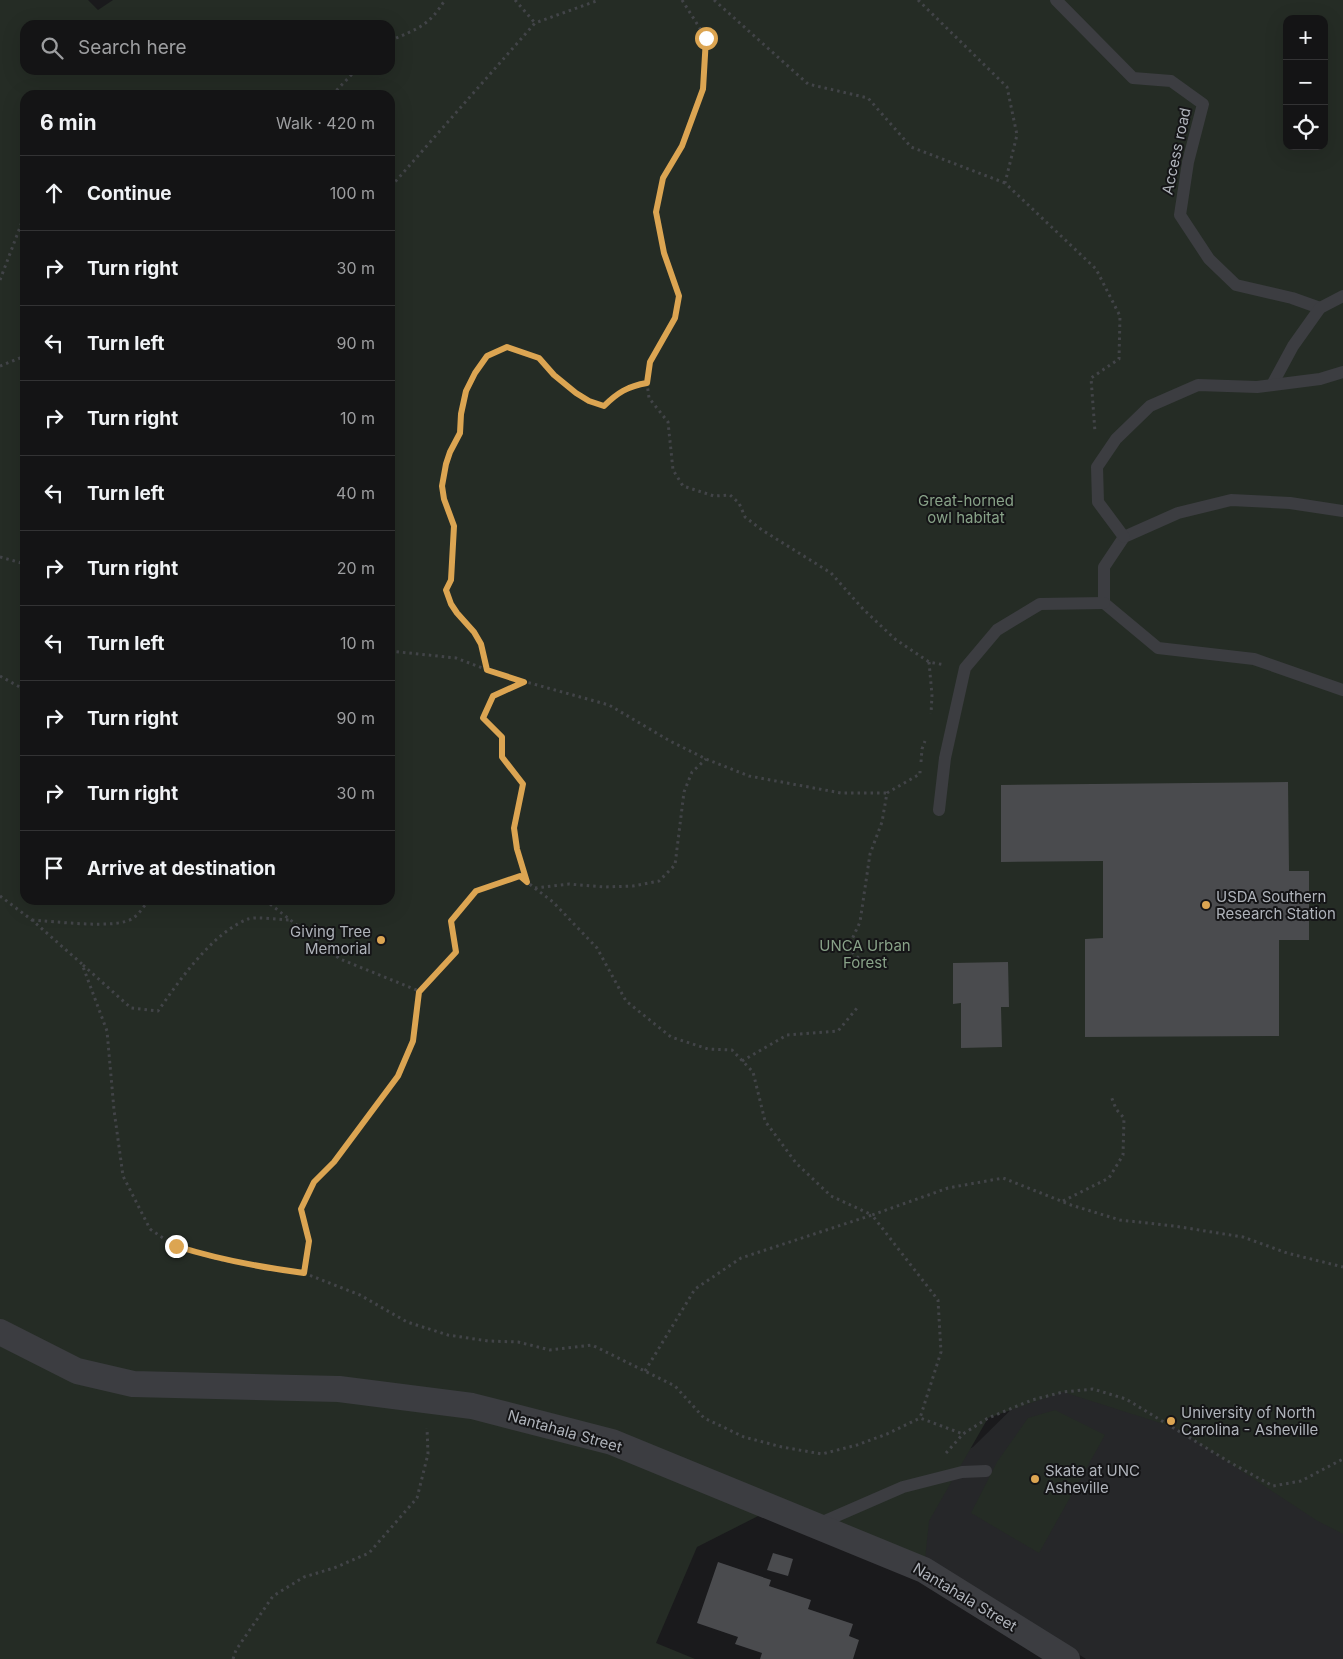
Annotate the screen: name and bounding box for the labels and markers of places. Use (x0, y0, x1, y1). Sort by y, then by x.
place label: USDA Southern Research Station (1216, 887, 1336, 923)
marker: USDA Southern Research Station (1200, 899, 1212, 911)
place label: Giving Tree Memorial (290, 922, 371, 958)
marker: Giving Tree Memorial (375, 934, 387, 946)
place label: University of North Carolina - Asheville (1181, 1403, 1318, 1439)
marker: University of North Carolina - Asheville (1165, 1415, 1177, 1427)
place label: Skate at UNC Asheville (1045, 1461, 1140, 1497)
marker: Skate at UNC Asheville (1029, 1473, 1041, 1485)

